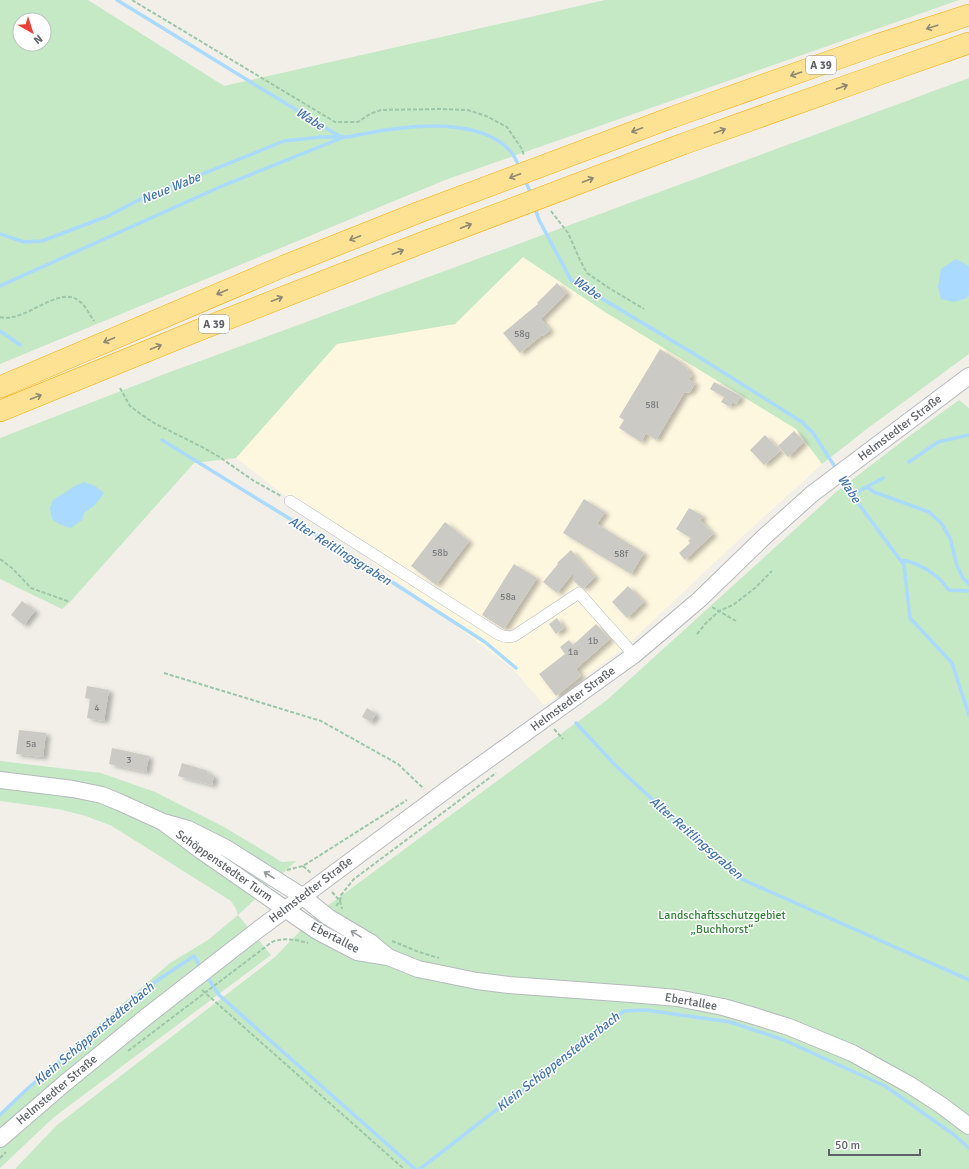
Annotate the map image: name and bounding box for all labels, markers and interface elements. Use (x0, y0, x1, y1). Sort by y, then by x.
north arrow (12, 12, 52, 52)
one-way arrow (926, 24, 939, 31)
text: N (31, 32, 45, 47)
road number: A 39 (806, 56, 836, 74)
one-way arrow (790, 70, 802, 78)
one-way arrow (836, 83, 848, 91)
water label: Wabe (293, 104, 328, 135)
one-way arrow (631, 127, 643, 135)
one-way arrow (714, 127, 726, 135)
water label: Neue Wabe (139, 168, 204, 207)
one-way arrow (509, 173, 521, 181)
one-way arrow (581, 176, 593, 184)
one-way arrow (459, 222, 471, 230)
one-way arrow (350, 234, 362, 242)
one-way arrow (392, 247, 404, 255)
water label: Wabe (570, 273, 605, 304)
one-way arrow (216, 289, 228, 296)
one-way arrow (271, 295, 283, 303)
road number: A 39 (199, 315, 229, 333)
house number: 58g (514, 328, 530, 340)
one-way arrow (103, 337, 115, 345)
one-way arrow (150, 343, 162, 350)
one-way arrow (30, 392, 42, 400)
street label: Helmstedter Straße (855, 392, 945, 464)
house number: 58l (645, 399, 659, 411)
water label: Wabe (834, 472, 865, 507)
water label: Alter Reitlingsgraben (286, 513, 395, 589)
house number: 58b (432, 547, 448, 559)
house number: 58f (614, 548, 629, 560)
house number: 58a (500, 591, 516, 603)
house number: 1b (588, 635, 598, 647)
house number: 1a (568, 646, 578, 658)
street label: Helmstedter Straße (528, 663, 618, 735)
house number: 4 (94, 702, 100, 714)
house number: 5a (26, 738, 36, 750)
house number: 3 (126, 754, 132, 766)
water label: Alter Reitlingsgraben (646, 793, 746, 883)
street label: Schöppenstedter Turm (173, 827, 275, 905)
street label: Helmstedter Straße (266, 854, 356, 926)
one-way arrow (263, 871, 275, 879)
park label: Landschaftsschutzgebiet „Buchhorst“ (658, 908, 786, 937)
street label: Ebertallee (308, 919, 362, 957)
one-way arrow (351, 930, 362, 939)
water label: Klein Schöppenstedterbach (31, 978, 158, 1089)
street label: Ebertallee (664, 990, 718, 1014)
water label: Klein Schöppenstedterbach (493, 1008, 623, 1115)
street label: Helmstedter Straße (14, 1052, 100, 1128)
scale bar (829, 1131, 920, 1157)
text: 50 m (835, 1138, 860, 1153)

